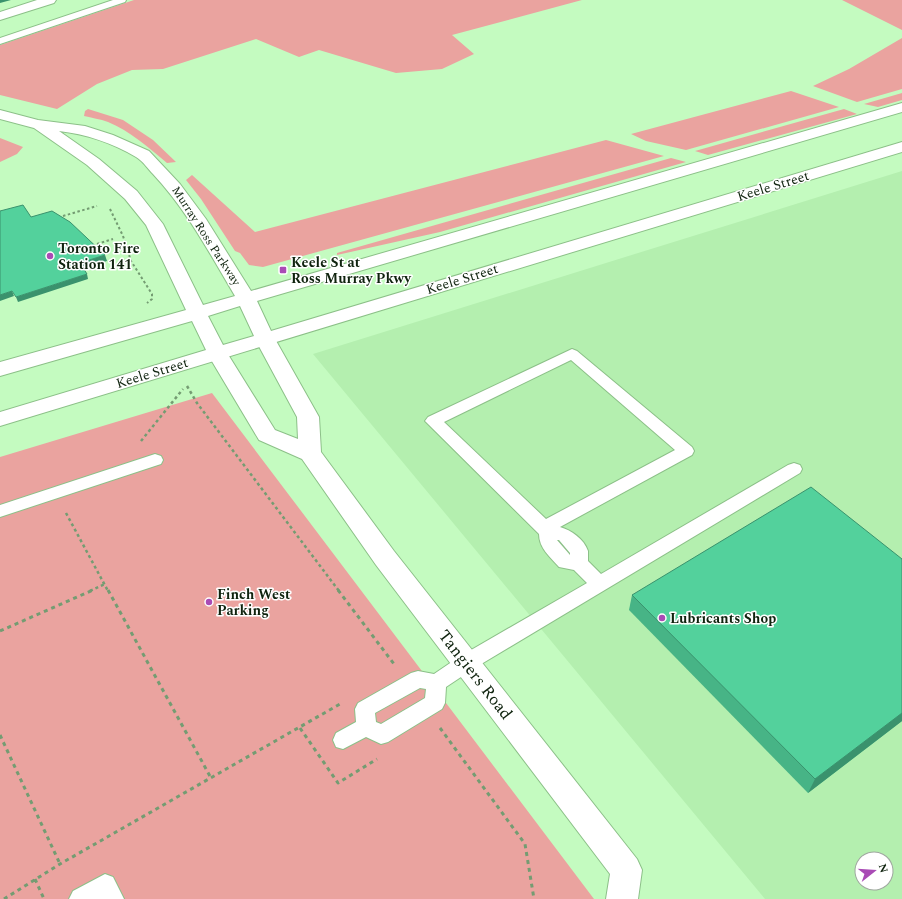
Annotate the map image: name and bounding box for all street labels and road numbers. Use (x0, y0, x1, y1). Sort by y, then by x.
street label: Keele Street (734, 165, 812, 207)
street label: Murray Ross Parkway (167, 182, 246, 291)
street label: Keele Street (423, 258, 501, 300)
street label: Keele Street (113, 352, 191, 394)
street label: Tangiers Road (431, 624, 519, 726)

